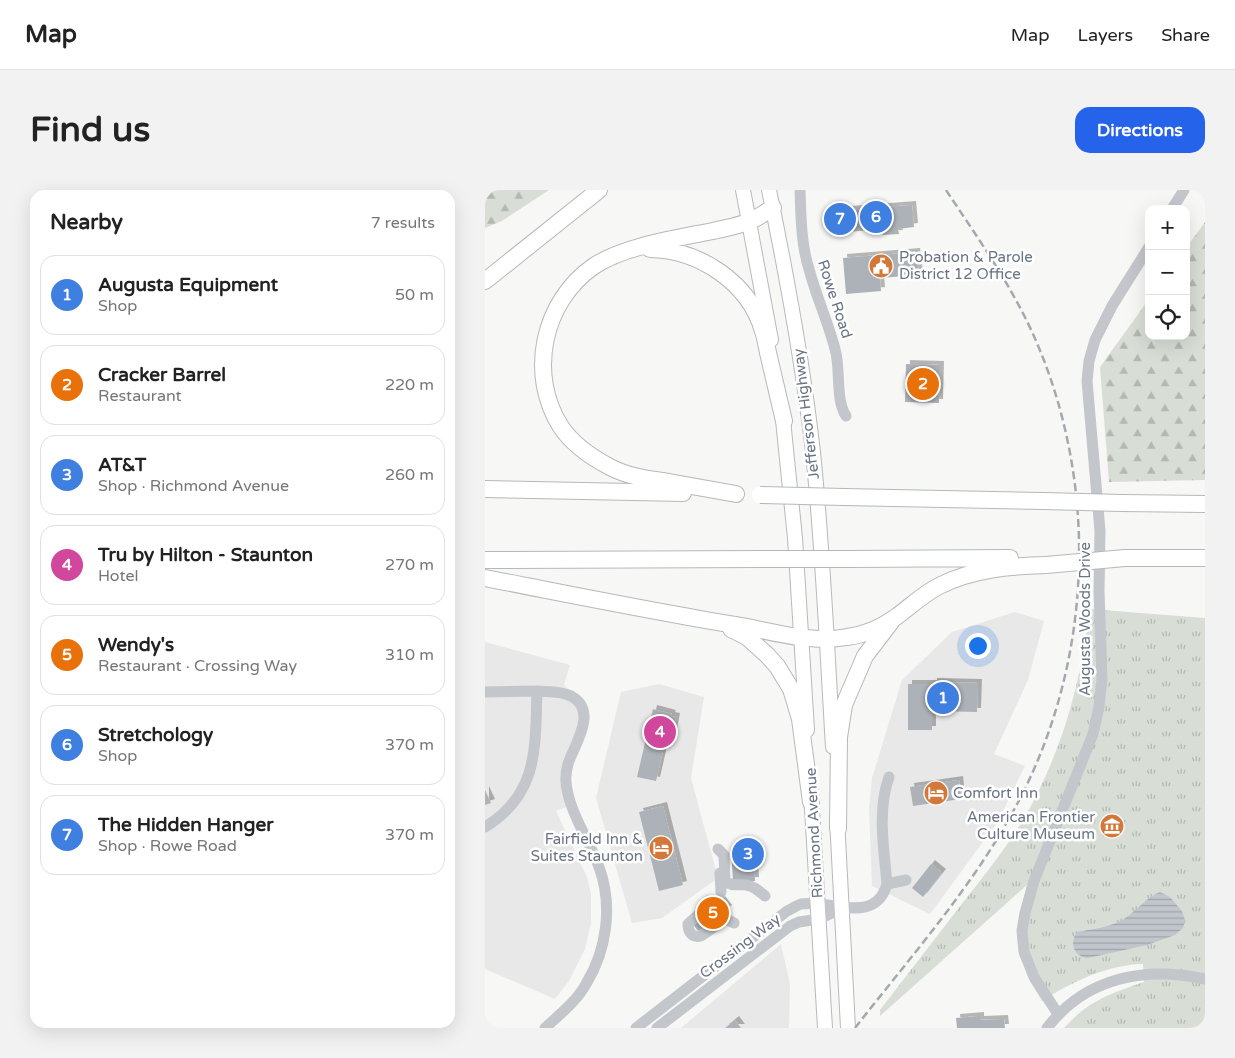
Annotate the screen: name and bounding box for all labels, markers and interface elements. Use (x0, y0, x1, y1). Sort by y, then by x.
text: Map (25, 20, 77, 49)
text: Map (1011, 24, 1050, 46)
text: Layers (1078, 24, 1133, 46)
text: Share (1161, 24, 1210, 46)
button: Directions (1075, 107, 1205, 153)
text: Find us (30, 109, 150, 151)
pin: 6 (860, 198, 892, 236)
pin: 7 (824, 200, 856, 238)
map controls (1145, 205, 1190, 340)
button: + (1145, 205, 1190, 250)
text: Nearby (50, 210, 123, 235)
text: 7 results (371, 213, 435, 233)
place label: Probation & Parole District 12 Office (899, 248, 1033, 283)
button: − (1145, 250, 1190, 295)
public building icon: Probation & Parole District 12 Office (868, 253, 894, 279)
street label: Rowe Road (814, 257, 856, 341)
text: Augusta Equipment (98, 274, 278, 296)
text: 1 (62, 285, 72, 305)
text: 50 m (395, 285, 434, 305)
button: locate (1145, 295, 1190, 340)
text: Shop (98, 296, 137, 316)
street label: Jefferson Highway (789, 348, 823, 480)
text: Cracker Barrel (98, 364, 226, 386)
pin: 2 (907, 365, 939, 403)
text: 2 (62, 375, 72, 395)
text: 220 m (385, 375, 434, 395)
text: Restaurant (98, 386, 182, 406)
text: AT&T (98, 454, 146, 476)
text: 3 (62, 465, 72, 485)
text: 260 m (385, 465, 434, 485)
text: Shop · Richmond Avenue (98, 476, 289, 496)
street label: Augusta Woods Drive (1076, 542, 1094, 696)
text: Tru by Hilton - Staunton (98, 544, 313, 566)
text: 4 (62, 555, 72, 575)
text: 270 m (385, 555, 434, 575)
text: Hotel (98, 566, 139, 586)
your location (965, 633, 991, 659)
text: Wendy's (98, 634, 174, 656)
text: 5 (62, 645, 72, 665)
text: 310 m (385, 645, 434, 665)
text: Restaurant · Crossing Way (98, 656, 297, 676)
pin: 1 (927, 679, 959, 717)
pin: 4 (644, 713, 676, 751)
text: Stretchology (98, 724, 213, 746)
text: 6 (62, 735, 72, 755)
text: 370 m (385, 735, 434, 755)
text: Shop (98, 746, 137, 766)
street label: Richmond Avenue (802, 767, 826, 899)
hotel icon: Comfort Inn (923, 780, 949, 806)
place label: Comfort Inn (953, 784, 1038, 802)
place label: American Frontier Culture Museum (967, 808, 1095, 843)
museum icon: American Frontier Culture Museum (1099, 813, 1125, 839)
text: The Hidden Hanger (98, 814, 273, 836)
text: 7 (62, 825, 72, 845)
text: 370 m (385, 825, 434, 845)
place label: Fairfield Inn & Suites Staunton (531, 830, 643, 865)
hotel icon: Fairfield Inn & Suites Staunton (648, 835, 674, 861)
pin: 3 (732, 835, 764, 873)
text: Shop · Rowe Road (98, 836, 237, 856)
pin: 5 (697, 894, 729, 932)
street label: Crossing Way (696, 910, 784, 982)

